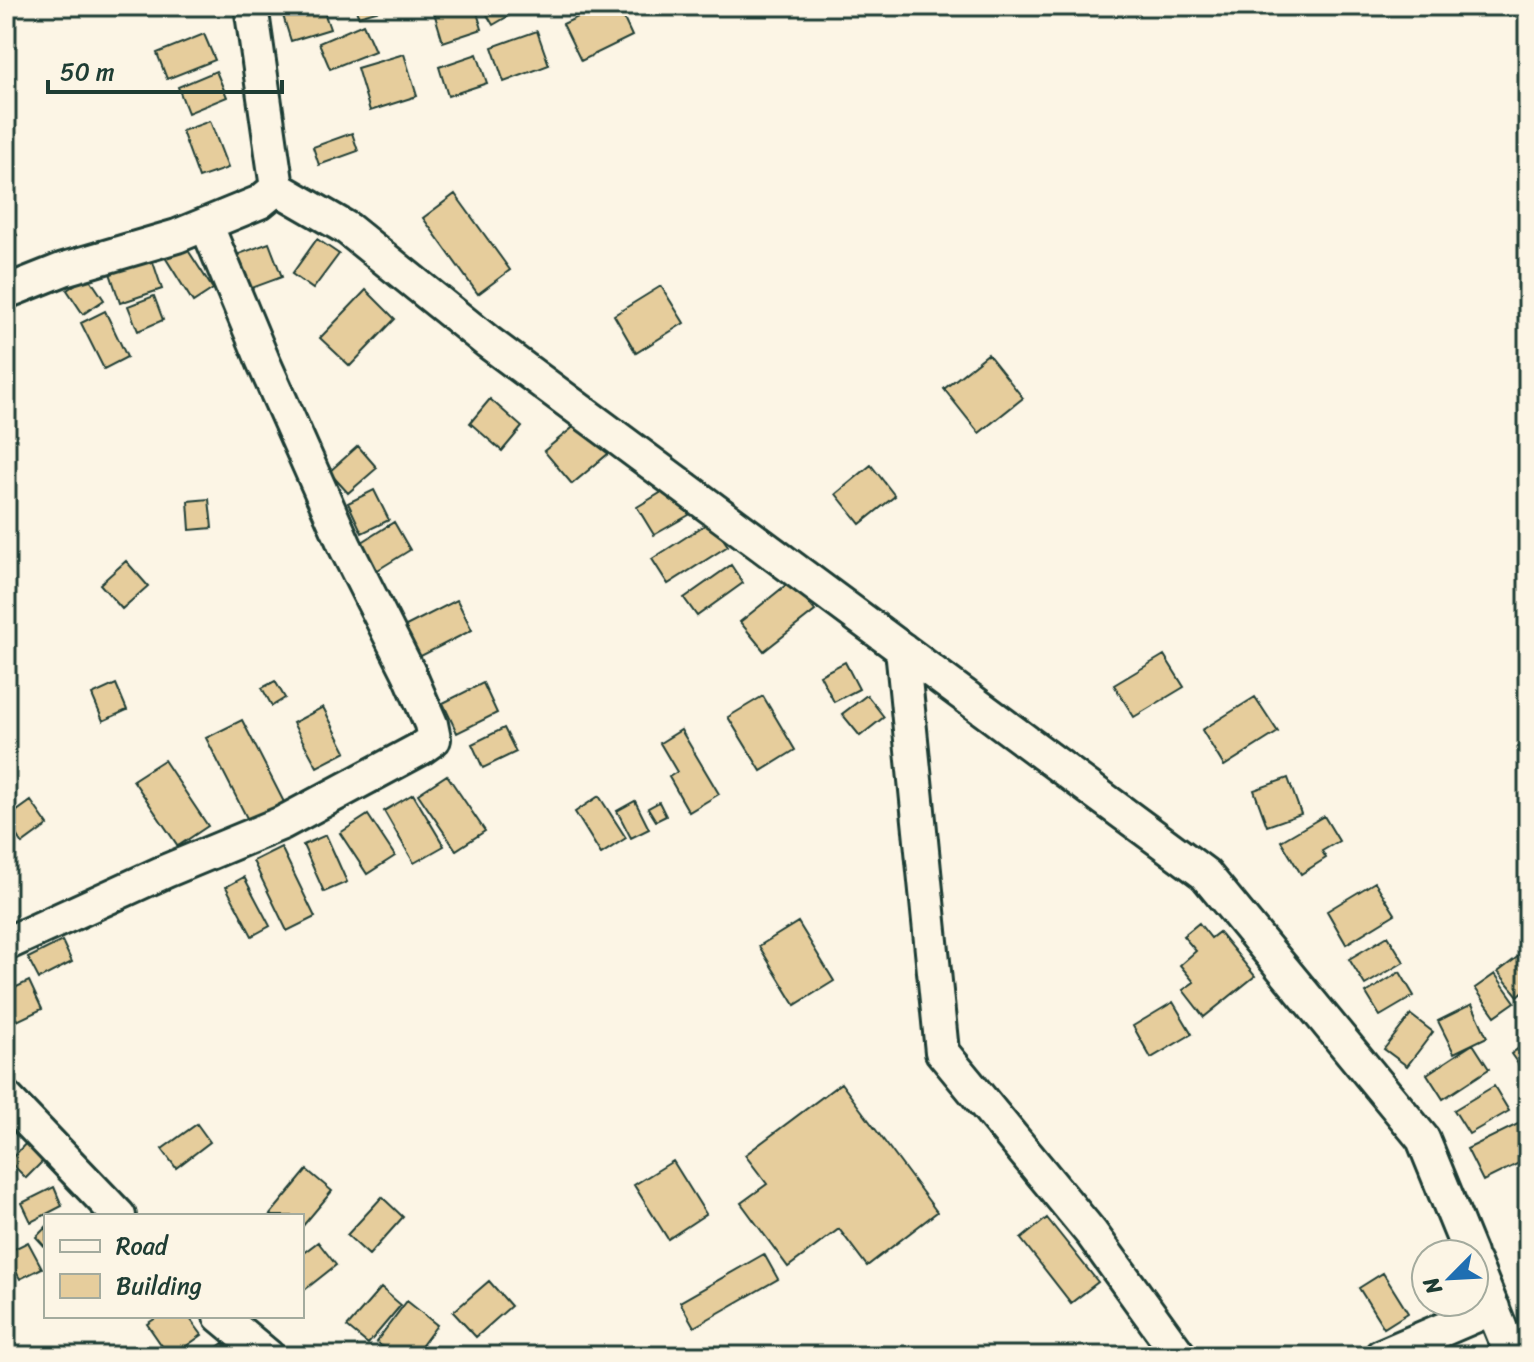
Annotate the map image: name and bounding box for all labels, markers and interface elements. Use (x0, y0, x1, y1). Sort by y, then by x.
scale bar (48, 44, 282, 94)
text: 50 m (60, 51, 115, 93)
legend (44, 1214, 304, 1318)
text: Road (116, 1225, 170, 1267)
north arrow (1410, 1238, 1490, 1318)
text: Building (116, 1265, 202, 1307)
text: N (1411, 1270, 1454, 1302)

